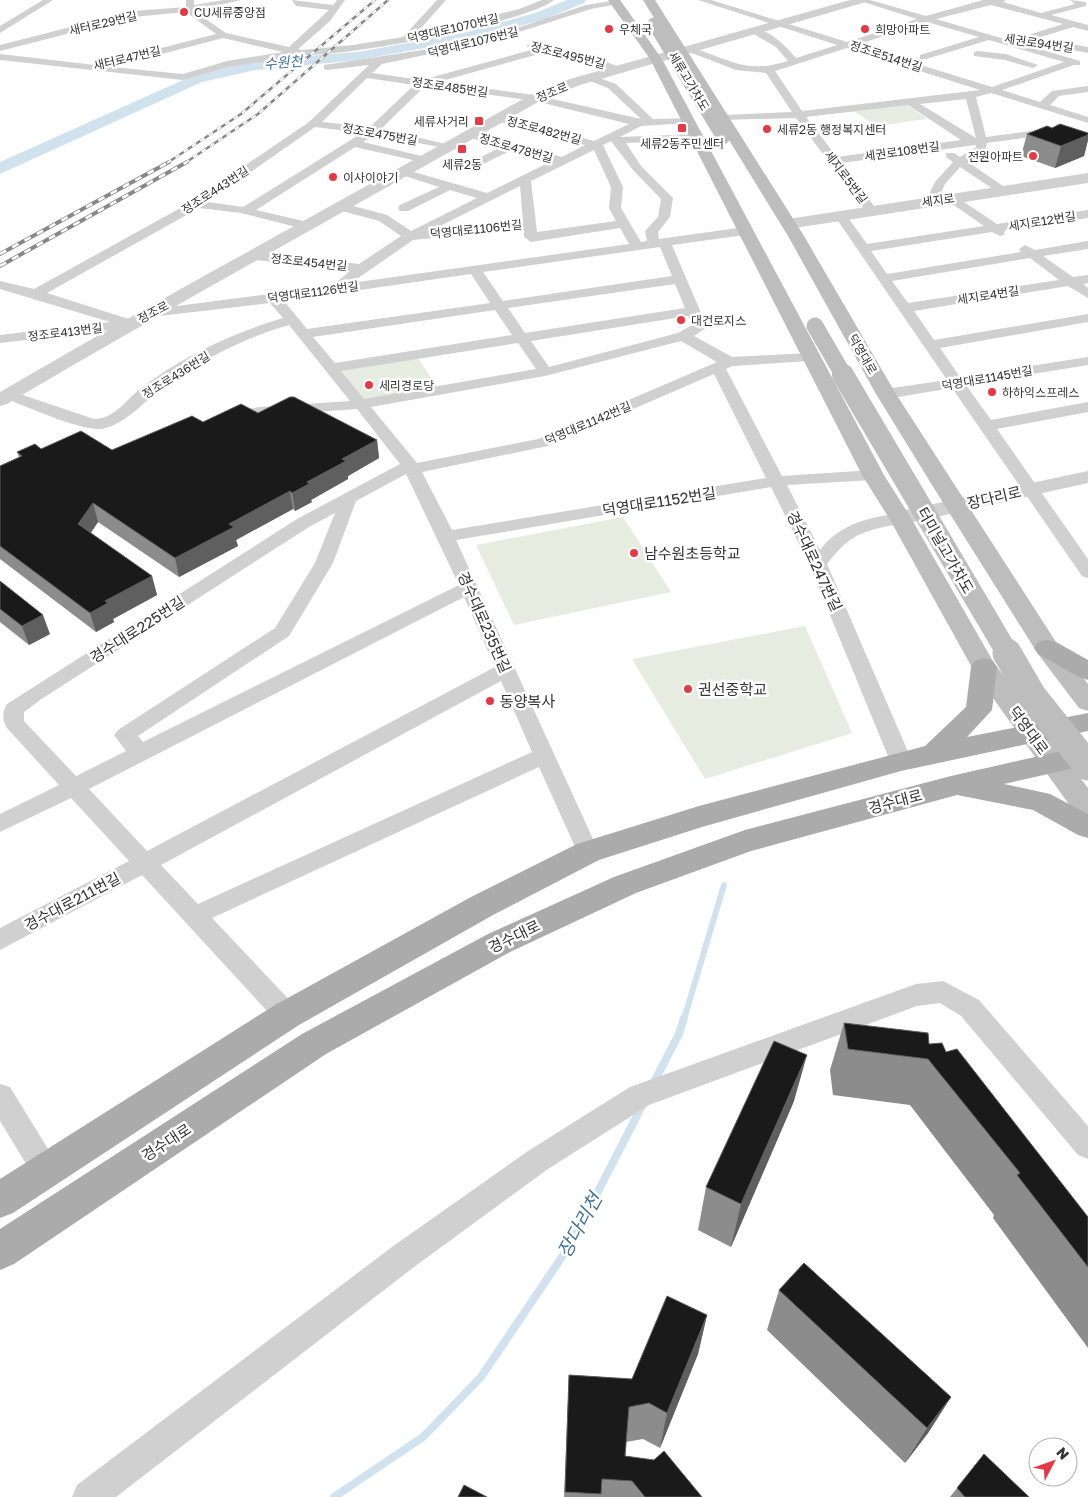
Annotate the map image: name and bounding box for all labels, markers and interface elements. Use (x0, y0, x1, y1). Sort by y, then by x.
place label: CU세류중앙점 (194, 5, 266, 20)
marker: CU세류중앙점 (178, 6, 190, 18)
street label: 새터로29번길 (67, 8, 139, 38)
street label: 덕영대로1070번길 (406, 10, 500, 46)
place label: 우체국 (619, 22, 652, 37)
place label: 희망아파트 (875, 22, 930, 37)
street label: 덕영대로1076번길 (426, 23, 520, 61)
marker: 우체국 (603, 23, 615, 35)
marker: 희망아파트 (859, 23, 871, 35)
street label: 세권로94번길 (1003, 31, 1075, 55)
street label: 정조로514번길 (848, 37, 924, 75)
street label: 정조로495번길 (529, 38, 607, 72)
street label: 새터로47번길 (92, 43, 162, 73)
street label: 세류고가차도 (666, 49, 712, 113)
water label: 수원천 (263, 52, 304, 72)
street label: 정조로485번길 (411, 74, 489, 100)
street label: 정조로 (534, 79, 570, 105)
street label: 정조로482번길 (505, 113, 583, 147)
place label: 세류사거리 (414, 114, 469, 129)
marker: 세류사거리 (473, 115, 485, 127)
street label: 정조로475번길 (341, 120, 419, 148)
marker: 세류2동주민센터 (676, 122, 688, 134)
place label: 세류2동 행정복지센터 (777, 122, 886, 137)
marker: 세류2동 행정복지센터 (761, 123, 773, 135)
street label: 정조로478번길 (477, 130, 555, 166)
place label: 세류2동주민센터 (640, 136, 724, 151)
street label: 세권로108번길 (863, 138, 941, 164)
marker: 세류2동 (456, 143, 468, 155)
street label: 세지로5번길 (821, 148, 871, 206)
place label: 전원아파트 (968, 149, 1023, 164)
marker: 전원아파트 (1027, 150, 1039, 162)
place label: 세류2동 (442, 157, 482, 172)
street label: 정조로443번길 (179, 163, 251, 217)
place label: 이사이야기 (343, 170, 398, 185)
marker: 이사이야기 (327, 171, 339, 183)
street label: 세지로 (921, 190, 955, 210)
street label: 세지로12번길 (1007, 208, 1077, 234)
street label: 덕영대로1106번길 (429, 217, 523, 241)
street label: 정조로454번길 (270, 251, 348, 273)
street label: 덕영대로1126번길 (266, 278, 360, 306)
street label: 세지로4번길 (956, 283, 1020, 307)
street label: 정조로 (135, 298, 171, 326)
place label: 대건로지스 (691, 313, 746, 328)
marker: 대건로지스 (675, 314, 687, 326)
street label: 정조로413번길 (27, 320, 103, 344)
street label: 덕영대로 (845, 331, 881, 377)
street label: 정조로436번길 (139, 348, 213, 402)
street label: 덕영대로1145번길 (940, 363, 1034, 393)
place label: 세리경로당 (379, 378, 434, 393)
marker: 세리경로당 (363, 379, 375, 391)
place label: 하하익스프레스 (1002, 385, 1079, 400)
marker: 하하익스프레스 (986, 386, 998, 398)
street label: 덕영대로1142번길 (543, 398, 633, 448)
street label: 장다리로 (965, 482, 1023, 512)
street label: 덕영대로1152번길 (601, 483, 717, 519)
street label: 터미널고가차도 (914, 504, 978, 596)
street label: 경수대로247번길 (784, 508, 846, 614)
place label: 남수원초등학교 (644, 544, 741, 562)
marker: 남수원초등학교 (628, 547, 640, 559)
street label: 경수대로235번길 (455, 569, 515, 675)
street label: 경수대로225번길 (86, 592, 188, 666)
place label: 권선중학교 (698, 680, 767, 698)
marker: 권선중학교 (682, 683, 694, 695)
place label: 동양복사 (500, 692, 555, 710)
marker: 동양복사 (484, 695, 496, 707)
street label: 덕영대로 (1005, 702, 1053, 758)
street label: 경수대로 (866, 785, 924, 817)
street label: 경수대로211번길 (21, 868, 123, 934)
street label: 경수대로 (485, 916, 543, 956)
street label: 경수대로 (138, 1119, 194, 1165)
water label: 장다리천 (552, 1188, 607, 1261)
north arrow (1028, 1437, 1078, 1487)
text: N (1053, 1444, 1073, 1463)

